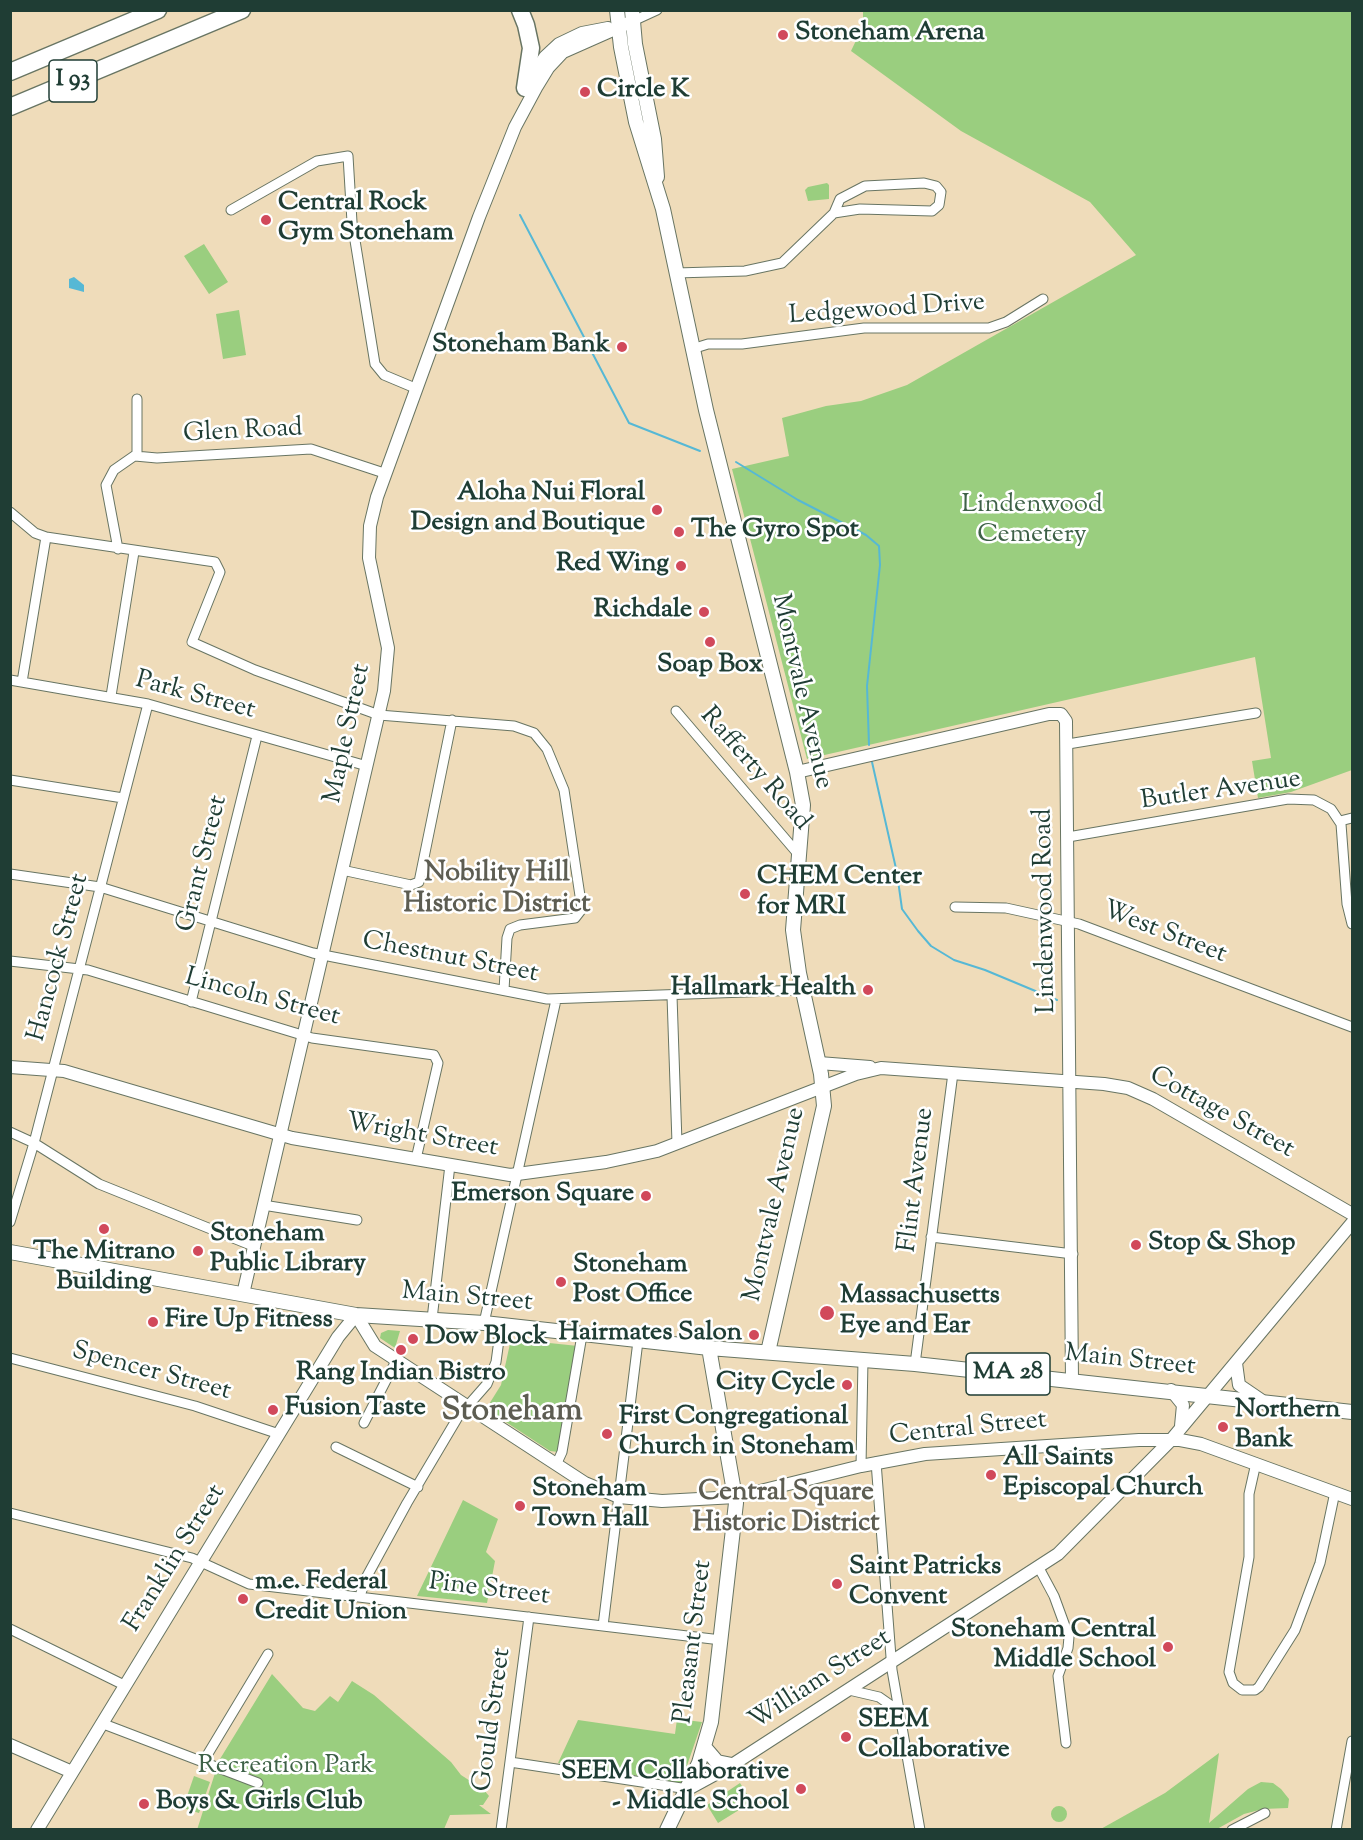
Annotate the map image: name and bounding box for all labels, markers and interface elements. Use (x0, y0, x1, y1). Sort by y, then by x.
place label: Stoneham Arena (795, 19, 985, 51)
marker: Stoneham Arena (776, 28, 790, 42)
road number: I 93 (49, 60, 97, 102)
place label: Circle K (597, 76, 690, 108)
marker: Circle K (578, 85, 592, 99)
place label: Central Rock Gym Stoneham (278, 189, 454, 250)
marker: Central Rock Gym Stoneham (259, 213, 273, 227)
street label: Ledgewood Drive (788, 289, 986, 333)
place label: Stoneham Bank (432, 331, 610, 363)
marker: Stoneham Bank (615, 340, 629, 354)
street label: Glen Road (182, 414, 304, 452)
place label: Aloha Nui Floral Design and Boutique (411, 479, 645, 540)
park label: Lindenwood Cemetery (961, 491, 1103, 552)
marker: Aloha Nui Floral Design and Boutique (650, 503, 664, 517)
place label: The Gyro Spot (691, 516, 859, 548)
marker: The Gyro Spot (672, 525, 686, 539)
place label: Red Wing (556, 550, 669, 582)
marker: Red Wing (674, 559, 688, 573)
street label: Montvale Avenue (762, 592, 838, 792)
place label: Richdale (594, 596, 692, 628)
marker: Richdale (697, 605, 711, 619)
marker: Soap Box (703, 635, 717, 649)
place label: Soap Box (657, 651, 763, 683)
street label: Maple Street (319, 661, 379, 807)
street label: Park Street (132, 666, 258, 728)
street label: Rafferty Road (692, 702, 816, 838)
street label: Butler Avenue (1139, 765, 1303, 819)
street label: Grant Street (172, 792, 236, 936)
street label: Lindenwood Road (1030, 808, 1064, 1014)
district label: Nobility Hill Historic District (403, 859, 591, 922)
place label: CHEM Center for MRI (757, 863, 922, 924)
street label: Hancock Street (23, 871, 97, 1045)
marker: CHEM Center for MRI (738, 887, 752, 901)
street label: West Street (1098, 896, 1230, 972)
street label: Chestnut Street (359, 927, 541, 991)
street label: Lincoln Street (181, 963, 343, 1035)
place label: Hallmark Health (671, 974, 856, 1006)
marker: Hallmark Health (861, 983, 875, 997)
street label: Cottage Street (1143, 1061, 1299, 1167)
street label: Montvale Avenue (738, 1105, 814, 1305)
street label: Flint Avenue (894, 1106, 942, 1254)
street label: Wright Street (344, 1108, 500, 1166)
place label: Emerson Square (452, 1180, 634, 1212)
marker: Emerson Square (639, 1189, 653, 1203)
place label: Stoneham Public Library (210, 1220, 366, 1282)
marker: The Mitrano Building (97, 1222, 111, 1236)
place label: Stop & Shop (1148, 1229, 1295, 1261)
place label: The Mitrano Building (33, 1238, 175, 1300)
marker: Stop & Shop (1129, 1238, 1143, 1252)
marker: Stoneham Public Library (191, 1244, 205, 1258)
place label: Stoneham Post Office (573, 1251, 692, 1312)
marker: Stoneham Post Office (554, 1275, 568, 1289)
street label: Main Street (400, 1278, 534, 1320)
place label: Massachusetts Eye and Ear (840, 1282, 1000, 1344)
marker: Massachusetts Eye and Ear (818, 1304, 836, 1322)
place label: Fire Up Fitness (165, 1306, 333, 1338)
marker: Fire Up Fitness (146, 1315, 160, 1329)
place label: Hairmates Salon (558, 1319, 742, 1351)
place label: Dow Block (425, 1323, 547, 1355)
marker: Hairmates Salon (747, 1328, 761, 1342)
marker: Dow Block (406, 1332, 420, 1346)
street label: Spencer Street (68, 1337, 234, 1409)
street label: Main Street (1063, 1340, 1197, 1384)
marker: Rang Indian Bistro (394, 1343, 408, 1357)
road number: MA 28 (966, 1353, 1050, 1395)
place label: Rang Indian Bistro (296, 1359, 506, 1391)
place label: City Cycle (716, 1369, 835, 1401)
marker: City Cycle (840, 1378, 854, 1392)
place label: Fusion Taste (285, 1394, 426, 1426)
district label: Stoneham (442, 1395, 582, 1433)
place label: Northern Bank (1235, 1396, 1340, 1458)
marker: Fusion Taste (266, 1403, 280, 1417)
place label: First Congregational Church in Stoneham (619, 1403, 855, 1464)
street label: Central Street (888, 1406, 1048, 1454)
marker: Northern Bank (1216, 1420, 1230, 1434)
marker: First Congregational Church in Stoneham (600, 1427, 614, 1441)
place label: All Saints Episcopal Church (1003, 1444, 1203, 1506)
marker: All Saints Episcopal Church (984, 1468, 998, 1482)
place label: Stoneham Town Hall (532, 1475, 649, 1536)
district label: Central Square Historic District (692, 1478, 880, 1541)
street label: Franklin Street (118, 1480, 234, 1638)
marker: Stoneham Town Hall (513, 1499, 527, 1513)
place label: Saint Patricks Convent (849, 1553, 1001, 1614)
street label: Pleasant Street (669, 1558, 721, 1726)
place label: m.e. Federal Credit Union (255, 1568, 407, 1630)
street label: Pine Street (427, 1568, 551, 1614)
marker: Saint Patricks Convent (830, 1577, 844, 1591)
marker: m.e. Federal Credit Union (236, 1592, 250, 1606)
place label: Stoneham Central Middle School (951, 1616, 1156, 1678)
street label: William Street (744, 1624, 898, 1738)
marker: Stoneham Central Middle School (1161, 1640, 1175, 1654)
street label: Gould Street (468, 1646, 520, 1794)
place label: SEEM Collaborative (858, 1706, 1010, 1768)
marker: SEEM Collaborative (839, 1730, 853, 1744)
park label: Recreation Park (198, 1752, 374, 1784)
place label: SEEM Collaborative - Middle School (561, 1758, 789, 1820)
marker: SEEM Collaborative - Middle School (794, 1782, 808, 1796)
place label: Boys & Girls Club (156, 1788, 363, 1820)
marker: Boys & Girls Club (137, 1797, 151, 1811)

